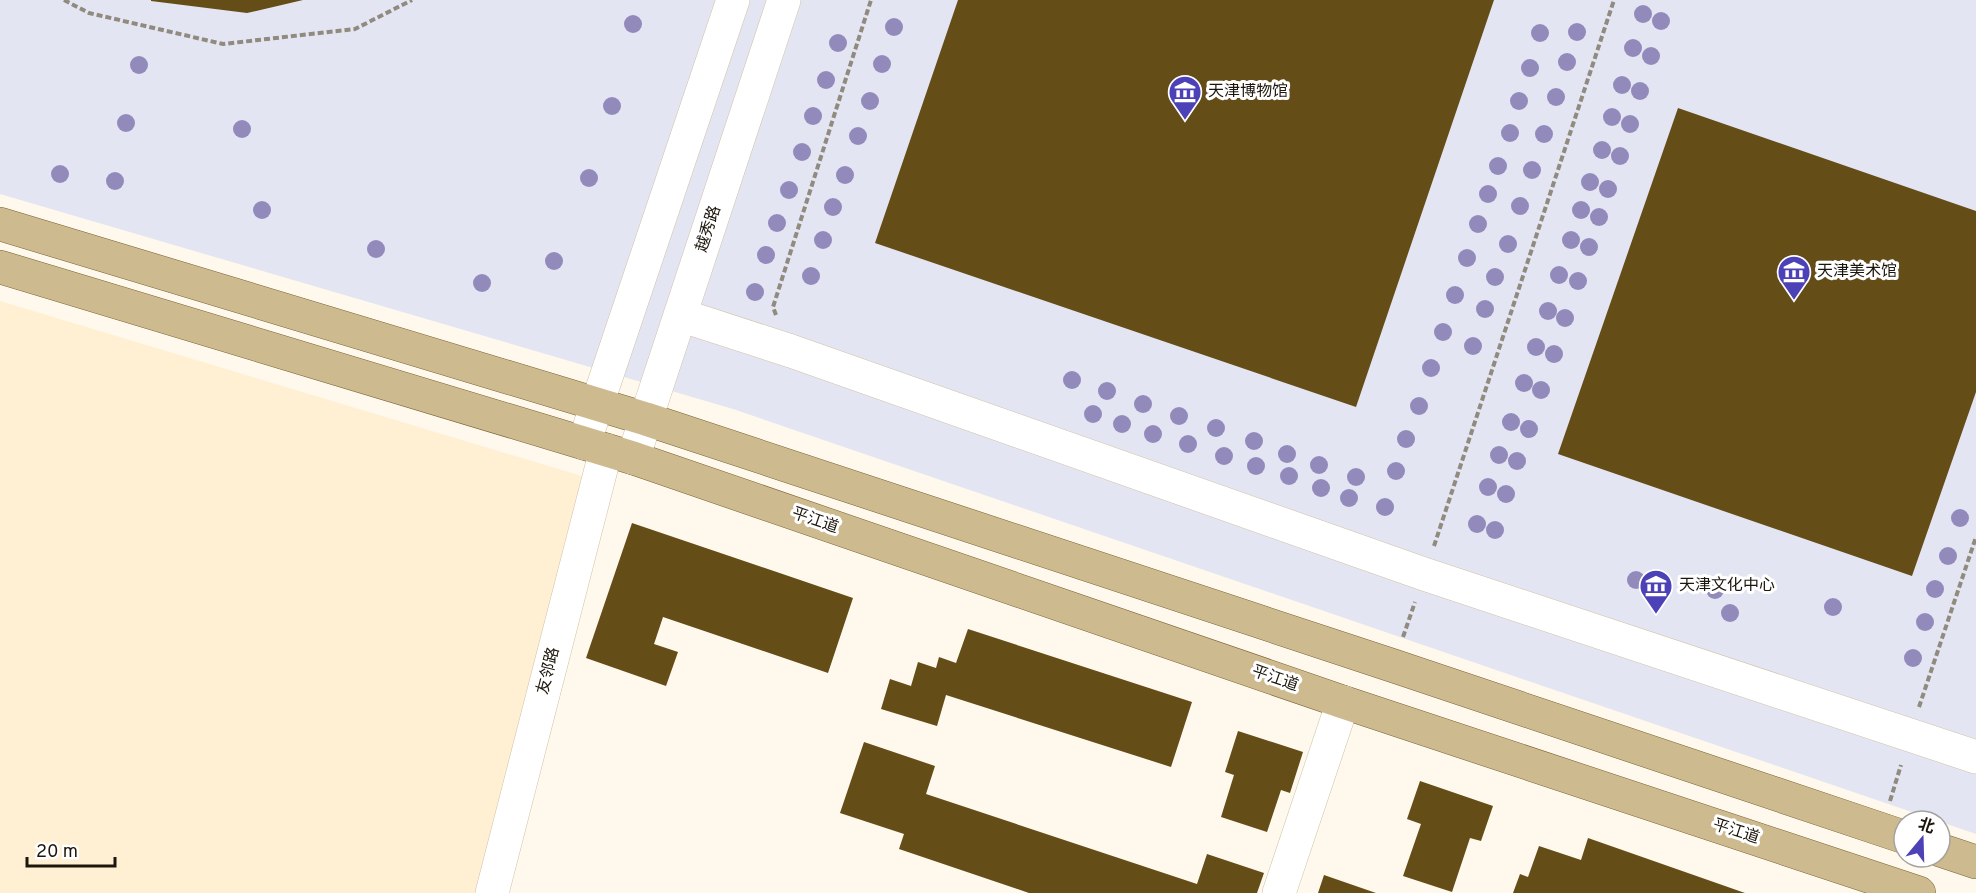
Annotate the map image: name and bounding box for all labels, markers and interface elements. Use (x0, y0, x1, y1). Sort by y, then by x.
museum icon: 天津博物馆 (1167, 74, 1203, 121)
place label: 天津博物馆 (1208, 82, 1288, 102)
street label: 越秀路 (692, 203, 726, 255)
museum icon: 天津美术馆 (1776, 254, 1812, 301)
place label: 天津美术馆 (1817, 262, 1897, 282)
street label: 平江道 (789, 504, 841, 538)
museum icon: 天津文化中心 (1638, 568, 1674, 615)
place label: 天津文化中心 (1679, 576, 1775, 596)
street label: 友邻路 (533, 645, 565, 697)
street label: 平江道 (1249, 662, 1301, 696)
north arrow (1892, 809, 1952, 869)
street label: 平江道 (1710, 815, 1762, 849)
text: 北 (1915, 815, 1937, 839)
scale bar (27, 830, 116, 868)
text: 20 m (36, 841, 78, 864)

